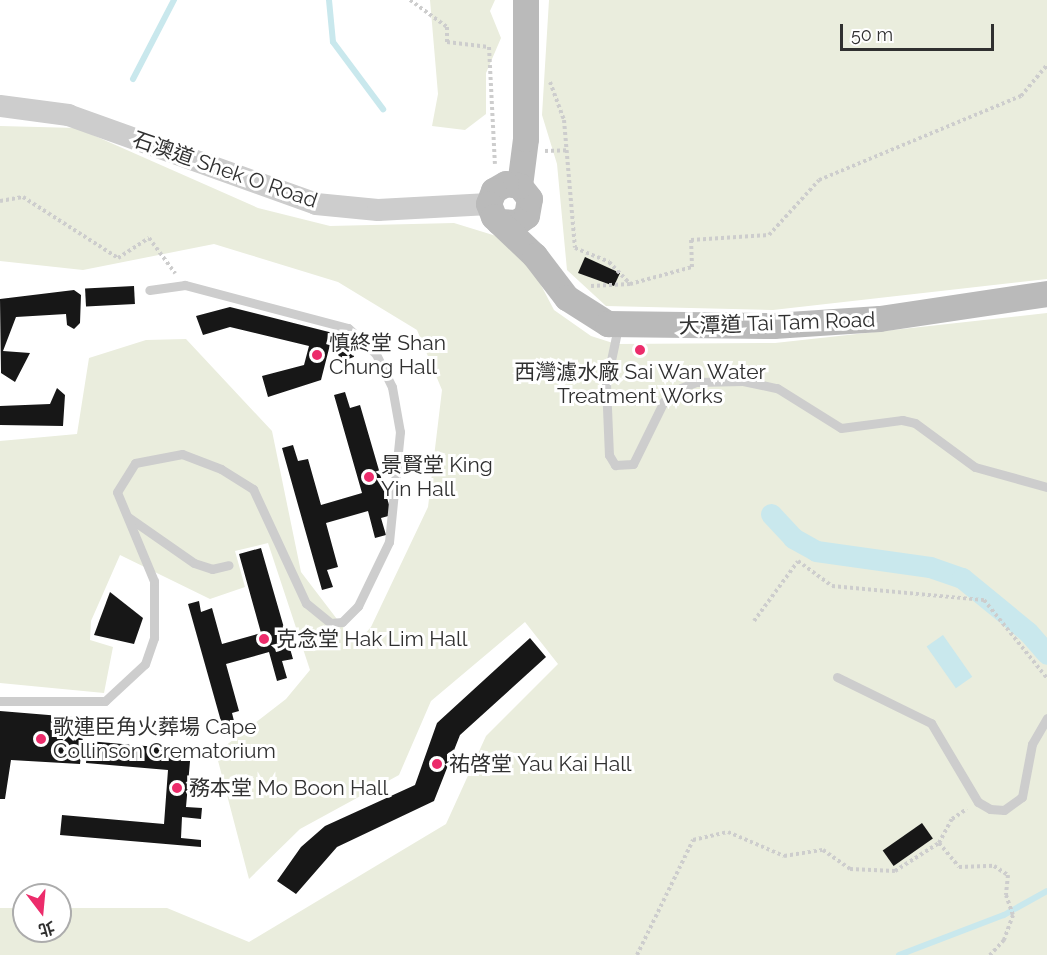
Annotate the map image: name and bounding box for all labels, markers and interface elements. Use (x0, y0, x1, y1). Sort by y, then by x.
scale bar (843, 12, 998, 50)
text: 50 m (851, 24, 893, 45)
street label: 石澳道 Shek O Road (129, 127, 321, 213)
street label: 大潭道 Tai Tam Road (678, 307, 876, 339)
place label: 慎終堂 Shan Chung Hall (329, 330, 446, 380)
marker: 西灣濾水廠 Sai Wan Water Treatment Works (633, 343, 647, 357)
marker: 慎終堂 Shan Chung Hall (310, 348, 324, 362)
place label: 西灣濾水廠 Sai Wan Water Treatment Works (513, 359, 767, 409)
place label: 景賢堂 King Yin Hall (381, 452, 493, 502)
marker: 景賢堂 King Yin Hall (362, 470, 376, 484)
place label: 克念堂 Hak Lim Hall (276, 626, 467, 652)
marker: 克念堂 Hak Lim Hall (257, 632, 271, 646)
place label: 歌連臣角火葬場 Cape Collinson Crematorium (53, 714, 276, 764)
marker: 歌連臣角火葬場 Cape Collinson Crematorium (34, 732, 48, 746)
place label: 祐啓堂 Yau Kai Hall (449, 751, 632, 777)
marker: 祐啓堂 Yau Kai Hall (430, 757, 444, 771)
place label: 務本堂 Mo Boon Hall (189, 775, 388, 801)
marker: 務本堂 Mo Boon Hall (170, 781, 184, 795)
north arrow (12, 883, 72, 943)
text: 北 (36, 918, 57, 940)

